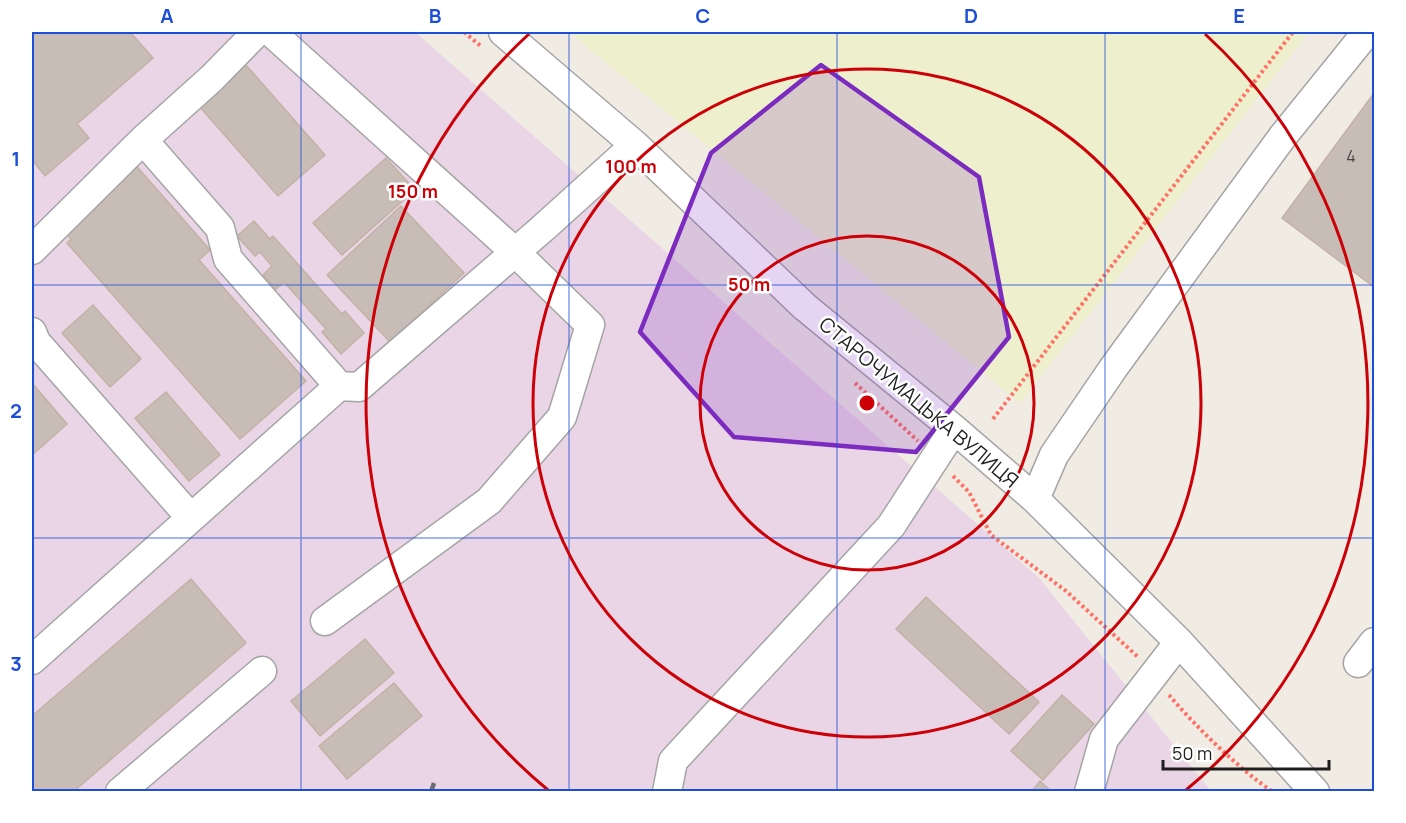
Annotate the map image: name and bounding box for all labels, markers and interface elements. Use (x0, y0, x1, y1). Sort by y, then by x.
text: A (160, 2, 174, 29)
text: B (429, 2, 442, 29)
text: C (696, 2, 710, 29)
text: D (964, 2, 978, 29)
text: E (1233, 2, 1245, 29)
text: 1 (12, 145, 20, 172)
house number: 4 (1346, 145, 1356, 167)
text: 100 m (605, 154, 657, 178)
text: 150 m (388, 179, 438, 203)
text: 50 m (728, 272, 770, 296)
street label: СТАРОЧУМАЦЬКА ВУЛИЦЯ (814, 311, 1024, 493)
centre of rings (857, 393, 877, 413)
text: 2 (10, 397, 22, 424)
text: 3 (10, 650, 22, 677)
scale bar (1163, 733, 1330, 771)
text: 50 m (1172, 741, 1212, 765)

